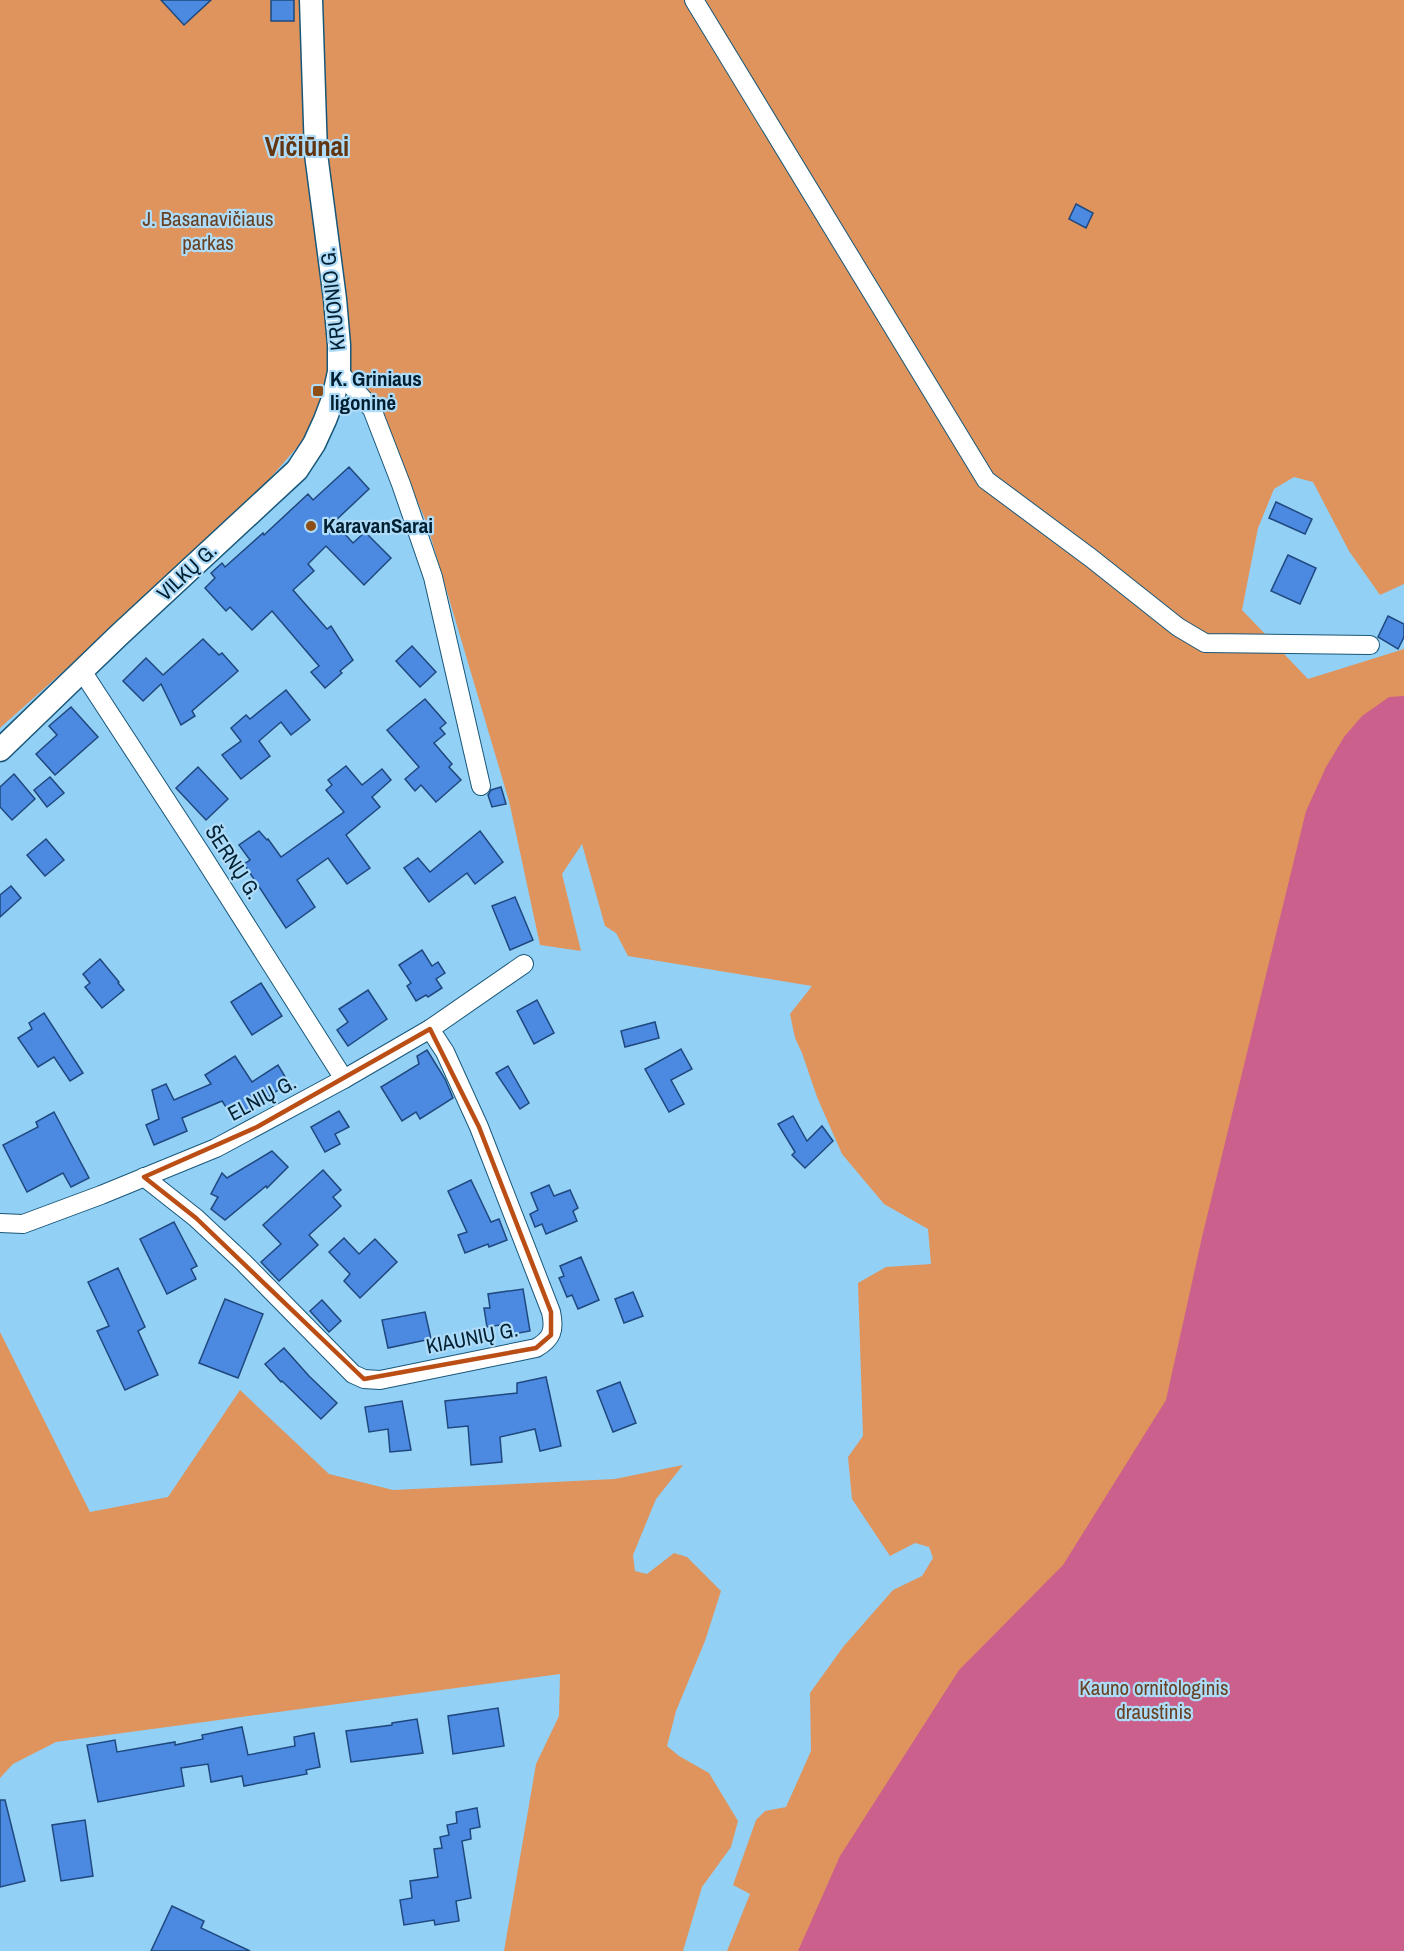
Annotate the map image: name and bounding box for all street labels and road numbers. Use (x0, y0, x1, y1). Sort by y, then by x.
street label: KRUONIO G. (313, 246, 352, 352)
street label: VILKŲ G. (150, 536, 223, 607)
street label: ŠERNŲ G. (199, 819, 268, 905)
street label: ELNIŲ G. (222, 1067, 301, 1128)
street label: KIAUNIŲ G. (424, 1314, 520, 1361)

